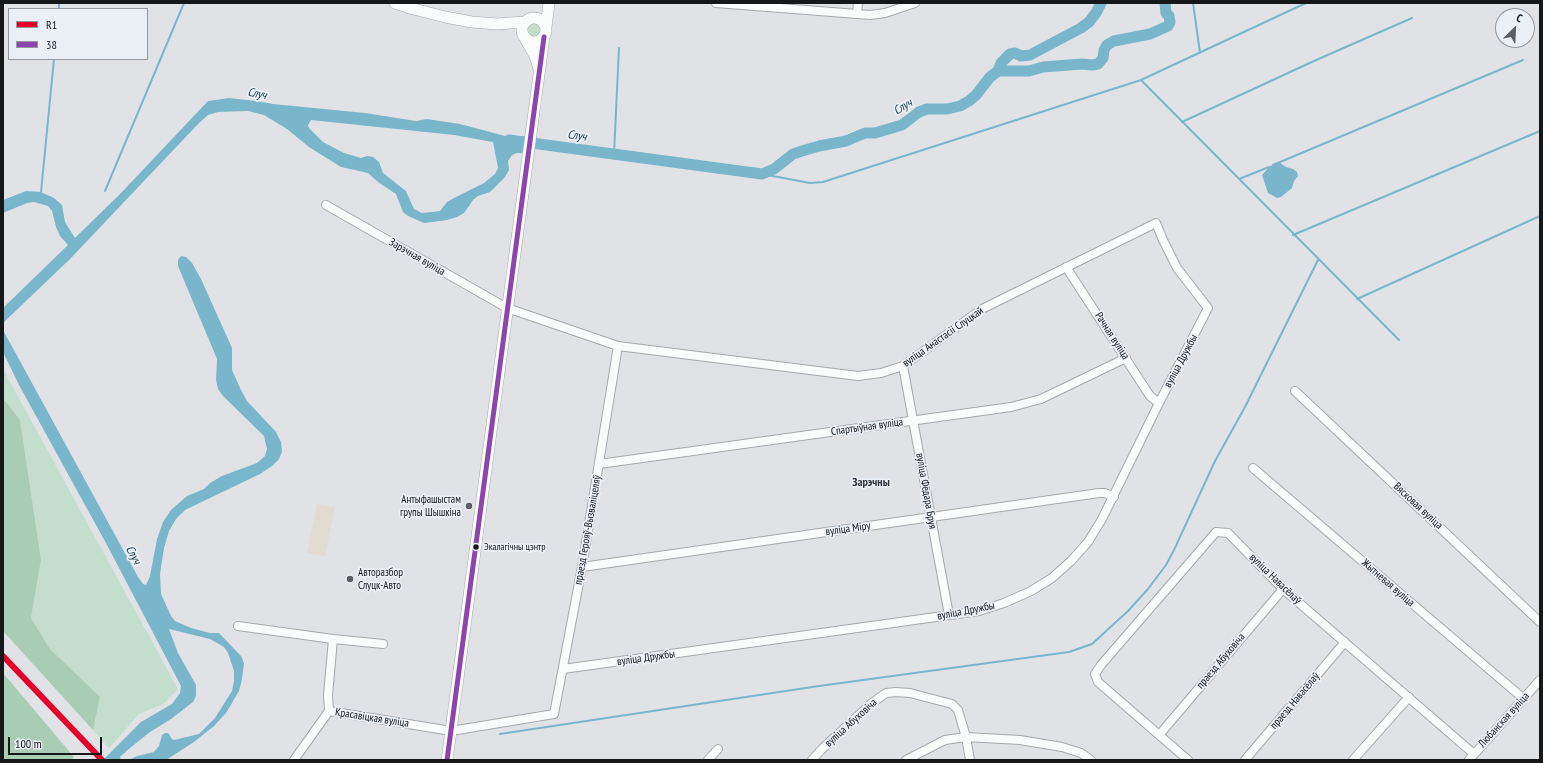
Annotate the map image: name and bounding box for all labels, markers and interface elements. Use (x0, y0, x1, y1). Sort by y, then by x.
legend (8, 8, 148, 60)
north arrow (1495, 8, 1535, 48)
text: С (1514, 11, 1525, 25)
text: R1 (46, 17, 57, 32)
text: 38 (46, 37, 57, 52)
water label: Случ (246, 85, 268, 103)
water label: Случ (891, 96, 915, 118)
water label: Случ (566, 128, 588, 144)
street label: Зарэчная вуліца (387, 236, 447, 278)
street label: вуліца Анастасіі Слуцкай (900, 304, 986, 370)
street label: Рачная вуліца (1092, 310, 1132, 362)
street label: вуліца Дружбы (1162, 332, 1200, 390)
street label: Спартыўная вуліца (830, 415, 904, 439)
street label: вуліца Фёдара Бруя (913, 452, 939, 530)
street label: праезд Герояў-Вызваліцеляў (572, 474, 604, 586)
district label: Зарэчны (852, 476, 890, 490)
street label: Вясковая вуліца (1391, 480, 1445, 532)
place label: Антыфашыстам групы Шышкіна (400, 493, 461, 519)
marker: Антыфашыстам групы Шышкіна (464, 501, 474, 511)
street label: вуліца Міру (825, 519, 871, 539)
place label: Экалагічны цэнтр (484, 541, 546, 553)
marker: Экалагічны цэнтр (471, 542, 481, 552)
water label: Случ (122, 543, 144, 567)
street label: вуліца Навасёлаў (1246, 551, 1304, 607)
street label: Жытневая вуліца (1359, 556, 1417, 610)
place label: Авторазбор Слуцк-Авто (358, 566, 403, 592)
marker: Авторазбор Слуцк-Авто (345, 574, 355, 584)
street label: вуліца Дружбы (936, 599, 996, 623)
street label: праезд Абуховіча (1194, 631, 1248, 691)
street label: вуліца Дружбы (616, 647, 676, 669)
street label: праезд Навасёлаў (1268, 670, 1322, 732)
street label: Любанская вуліца (1476, 690, 1532, 750)
street label: вуліца Абуховіча (822, 696, 880, 750)
street label: Красавіцкая вуліца (334, 706, 410, 730)
scale bar (10, 729, 104, 755)
text: 100 m (15, 736, 42, 751)

